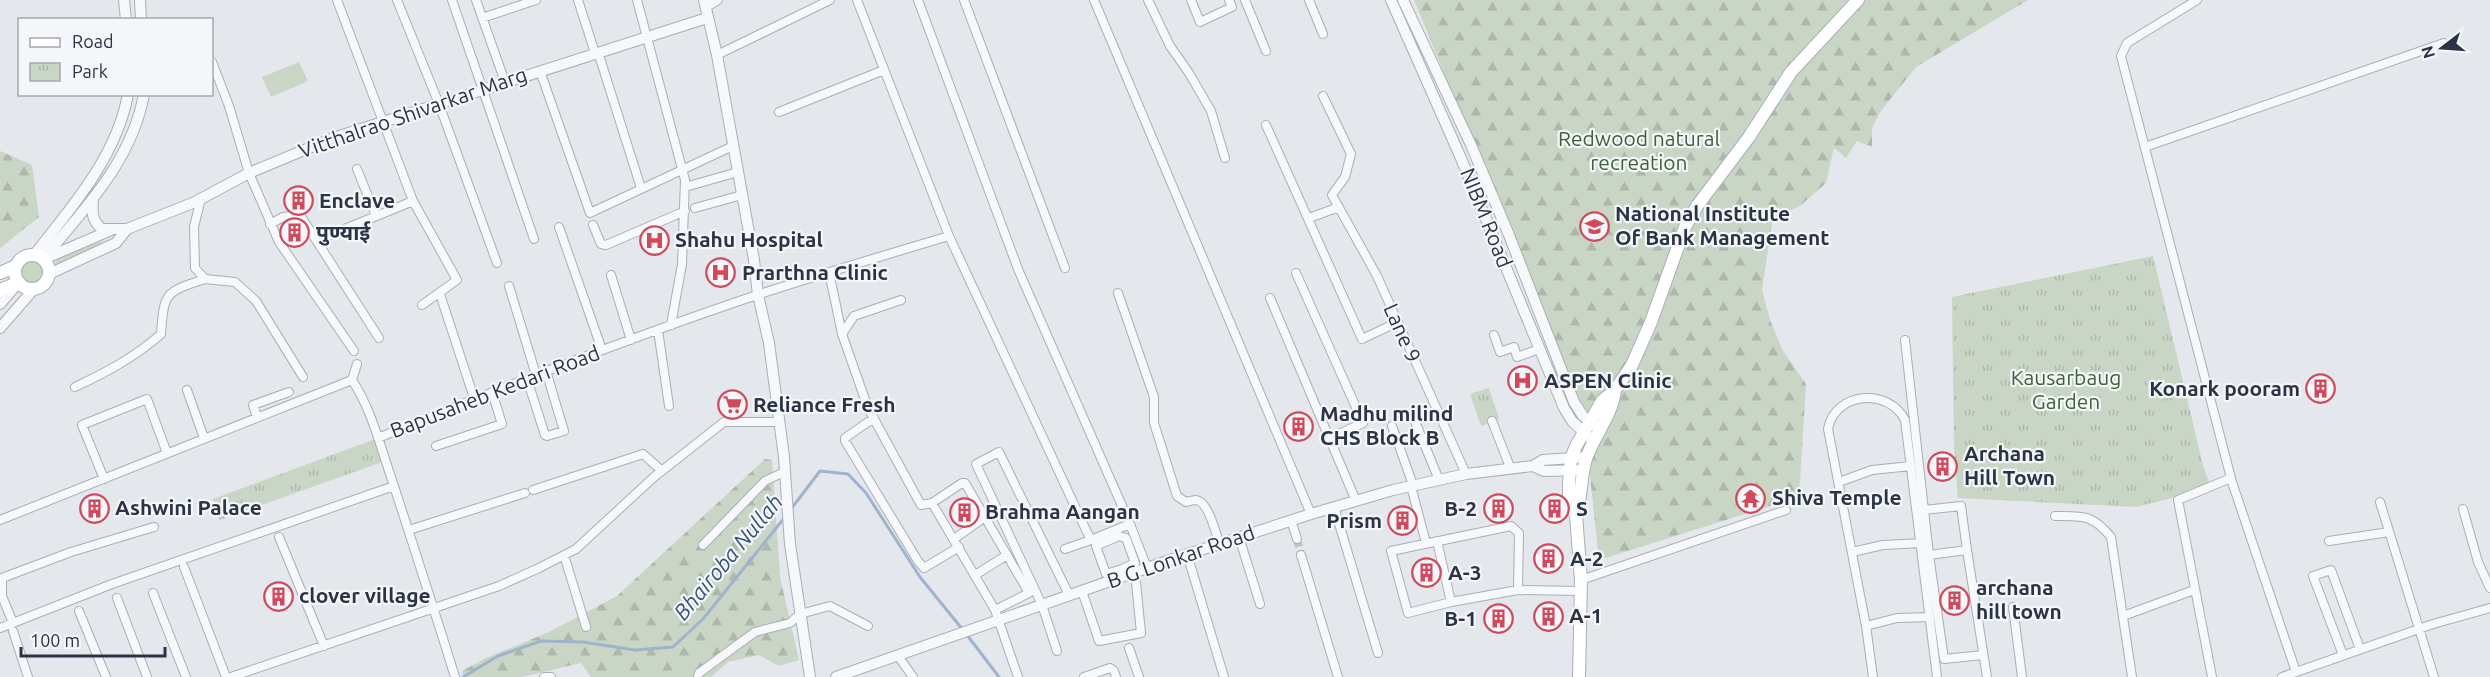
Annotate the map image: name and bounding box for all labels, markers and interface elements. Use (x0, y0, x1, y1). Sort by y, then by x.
legend (18, 18, 213, 96)
north arrow (2412, 18, 2472, 78)
text: Road (72, 31, 114, 51)
text: N (2417, 44, 2438, 61)
text: Park (72, 61, 108, 81)
street label: Vitthalrao Shivarkar Marg (295, 62, 530, 162)
park label: Redwood natural recreation (1558, 126, 1720, 174)
street label: NIBM Road (1456, 164, 1518, 271)
building icon: Enclave (282, 185, 314, 217)
place label: Enclave (319, 188, 395, 212)
place label: National Institute Of Bank Management (1615, 201, 1829, 249)
school or university icon: National Institute Of Bank Management (1578, 210, 1610, 242)
building icon: पुण्याई (279, 217, 311, 249)
place label: पुण्याई (316, 220, 371, 246)
hospital icon: Shahu Hospital (638, 224, 670, 256)
place label: Shahu Hospital (675, 227, 823, 251)
hospital icon: Prarthna Clinic (705, 257, 737, 289)
place label: Prarthna Clinic (742, 260, 888, 284)
street label: Lane 9 (1379, 300, 1426, 366)
street label: Bapusaheb Kedari Road (387, 340, 603, 442)
hospital icon: ASPEN Clinic (1507, 365, 1539, 397)
park label: Kausarbaug Garden (2011, 365, 2121, 413)
place label: ASPEN Clinic (1544, 368, 1672, 392)
building icon: Konark pooram (2305, 373, 2337, 405)
place label: Konark pooram (2149, 376, 2300, 400)
supermarket icon: Reliance Fresh (716, 389, 748, 421)
place label: Reliance Fresh (753, 392, 896, 416)
place label: Madhu milind CHS Block B (1320, 401, 1453, 449)
building icon: Madhu milind CHS Block B (1283, 410, 1315, 442)
place label: Archana Hill Town (1964, 441, 2055, 489)
building icon: Archana Hill Town (1927, 450, 1959, 482)
temple icon: Shiva Temple (1735, 482, 1767, 514)
place label: Shiva Temple (1772, 485, 1902, 509)
water label: Bhairoba Nullah (668, 489, 787, 624)
building icon: Ashwini Palace (78, 492, 110, 524)
building icon: B-2 (1482, 493, 1514, 525)
building icon: S (1539, 493, 1571, 525)
place label: Ashwini Palace (115, 495, 262, 519)
building icon: Brahma Aangan (948, 496, 980, 528)
place label: B-2 (1444, 496, 1477, 520)
place label: S (1576, 496, 1588, 520)
place label: Brahma Aangan (985, 499, 1140, 523)
building icon: Prism (1387, 505, 1419, 537)
place label: Prism (1326, 508, 1382, 532)
street label: B G Lonkar Road (1104, 520, 1258, 593)
building icon: A-2 (1533, 543, 1565, 575)
place label: A-2 (1570, 546, 1603, 570)
building icon: A-3 (1411, 557, 1443, 589)
place label: A-3 (1448, 560, 1481, 584)
place label: archana hill town (1976, 575, 2062, 623)
building icon: clover village (262, 580, 294, 612)
place label: clover village (299, 583, 431, 607)
building icon: archana hill town (1939, 584, 1971, 616)
building icon: A-1 (1532, 600, 1564, 632)
building icon: B-1 (1482, 603, 1514, 635)
place label: A-1 (1569, 603, 1602, 627)
place label: B-1 (1444, 606, 1477, 630)
scale bar (21, 620, 165, 658)
text: 100 m (30, 630, 80, 650)

